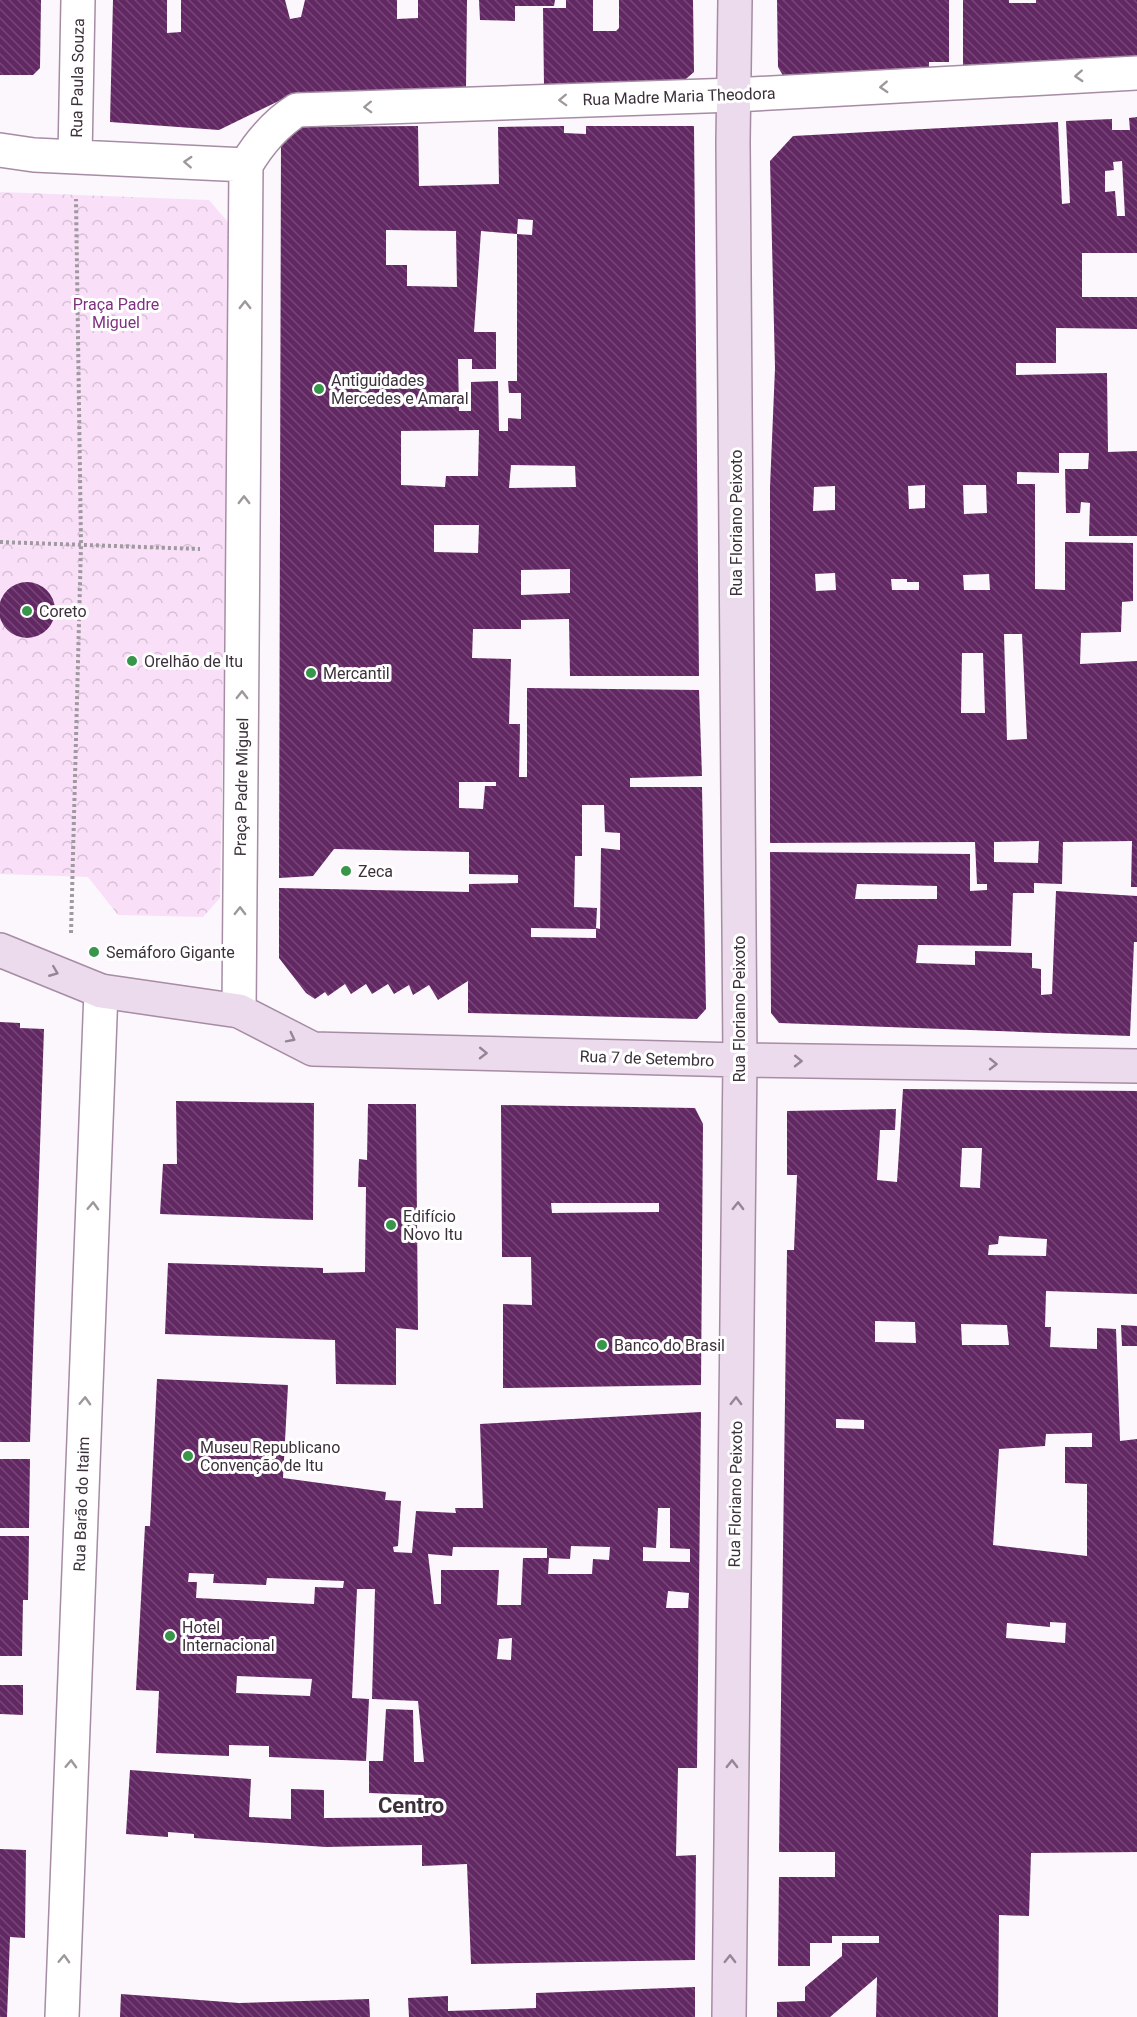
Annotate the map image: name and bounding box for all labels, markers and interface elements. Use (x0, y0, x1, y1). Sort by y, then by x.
street label: Rua Paula Souza (67, 18, 88, 138)
one-way arrow (1074, 70, 1083, 83)
one-way arrow (879, 80, 888, 93)
street label: Rua Madre Maria Theodora (582, 84, 776, 109)
one-way arrow (559, 93, 568, 106)
one-way arrow (364, 101, 373, 114)
one-way arrow (183, 156, 192, 169)
park label: Praça Padre Miguel (73, 295, 159, 332)
one-way arrow (239, 300, 251, 309)
place label: Antiguidades Mercedes e Amaral (331, 371, 469, 408)
marker: Antiguidades Mercedes e Amaral (312, 382, 326, 396)
street label: Rua Floriano Peixoto (727, 450, 746, 596)
one-way arrow (238, 495, 250, 504)
place label: Coreto (39, 602, 87, 621)
marker: Coreto (20, 604, 34, 618)
place label: Orelhão de Itu (144, 652, 243, 671)
marker: Orelhão de Itu (125, 654, 139, 668)
place label: Mercantil (323, 664, 390, 683)
marker: Mercantil (304, 666, 318, 680)
one-way arrow (236, 690, 248, 699)
street label: Praça Padre Miguel (231, 718, 252, 856)
place label: Zeca (358, 862, 393, 881)
marker: Zeca (339, 864, 353, 878)
one-way arrow (233, 906, 246, 915)
street label: Rua Floriano Peixoto (730, 936, 749, 1082)
place label: Semáforo Gigante (106, 943, 235, 962)
marker: Semáforo Gigante (87, 945, 101, 959)
one-way arrow (48, 965, 59, 977)
one-way arrow (284, 1030, 295, 1042)
one-way arrow (479, 1047, 488, 1059)
street label: Rua 7 de Setembro (579, 1047, 715, 1070)
one-way arrow (794, 1055, 803, 1067)
one-way arrow (989, 1058, 998, 1070)
one-way arrow (732, 1201, 744, 1210)
one-way arrow (86, 1202, 99, 1211)
place label: Edifício Novo Itu (403, 1207, 463, 1244)
marker: Edifício Novo Itu (384, 1218, 398, 1232)
place label: Banco do Brasil (614, 1336, 725, 1355)
marker: Banco do Brasil (595, 1338, 609, 1352)
one-way arrow (79, 1396, 92, 1405)
one-way arrow (730, 1396, 742, 1405)
street label: Rua Floriano Peixoto (725, 1421, 746, 1567)
street label: Rua Barão do Itaim (70, 1436, 93, 1572)
place label: Museu Republicano Convenção de Itu (200, 1438, 340, 1475)
marker: Museu Republicano Convenção de Itu (181, 1449, 195, 1463)
place label: Hotel Internacional (182, 1618, 275, 1655)
marker: Hotel Internacional (163, 1629, 177, 1643)
one-way arrow (65, 1759, 78, 1768)
one-way arrow (726, 1759, 738, 1768)
district label: Centro (378, 1793, 444, 1818)
one-way arrow (57, 1954, 70, 1963)
one-way arrow (724, 1954, 736, 1963)

